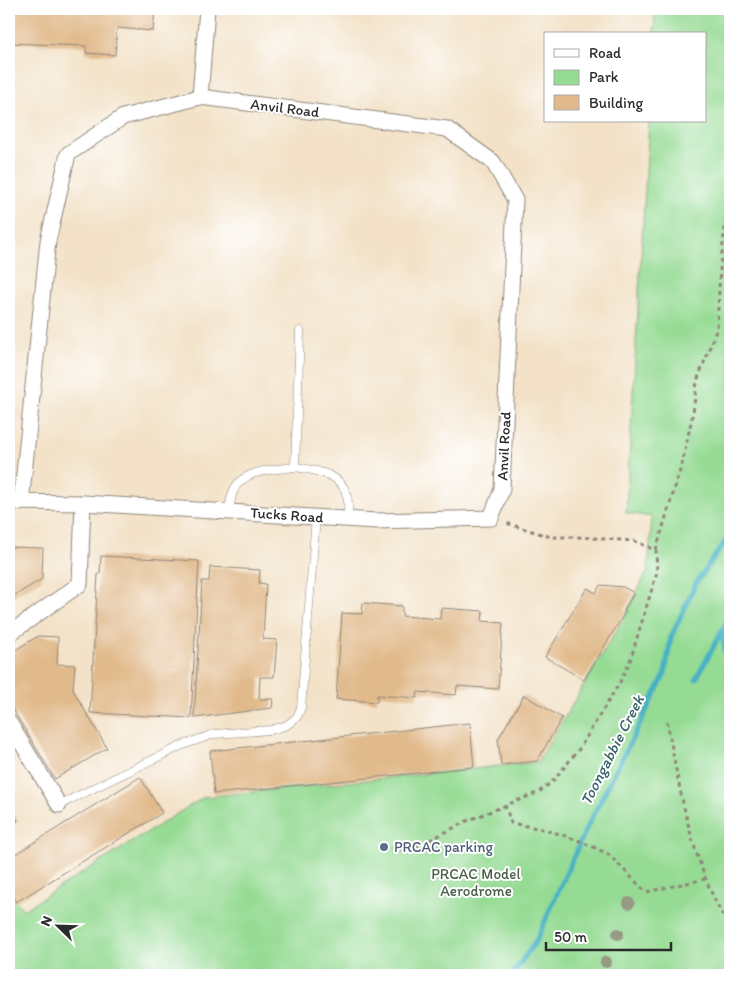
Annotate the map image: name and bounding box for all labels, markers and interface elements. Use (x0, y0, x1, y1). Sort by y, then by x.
legend (544, 32, 706, 122)
text: Road (589, 44, 622, 62)
text: Park (589, 68, 619, 86)
text: Building (589, 94, 643, 112)
street label: Anvil Road (250, 95, 321, 121)
street label: Anvil Road (493, 410, 515, 481)
street label: Tucks Road (250, 503, 325, 527)
water label: Toongabbie Creek (576, 691, 648, 808)
place label: PRCAC parking (394, 838, 493, 856)
marker: PRCAC parking (378, 841, 390, 853)
park label: PRCAC Model Aerodrome (431, 865, 521, 900)
north arrow (32, 902, 82, 952)
text: N (37, 913, 56, 929)
scale bar (546, 919, 672, 951)
text: 50 m (554, 928, 587, 946)

